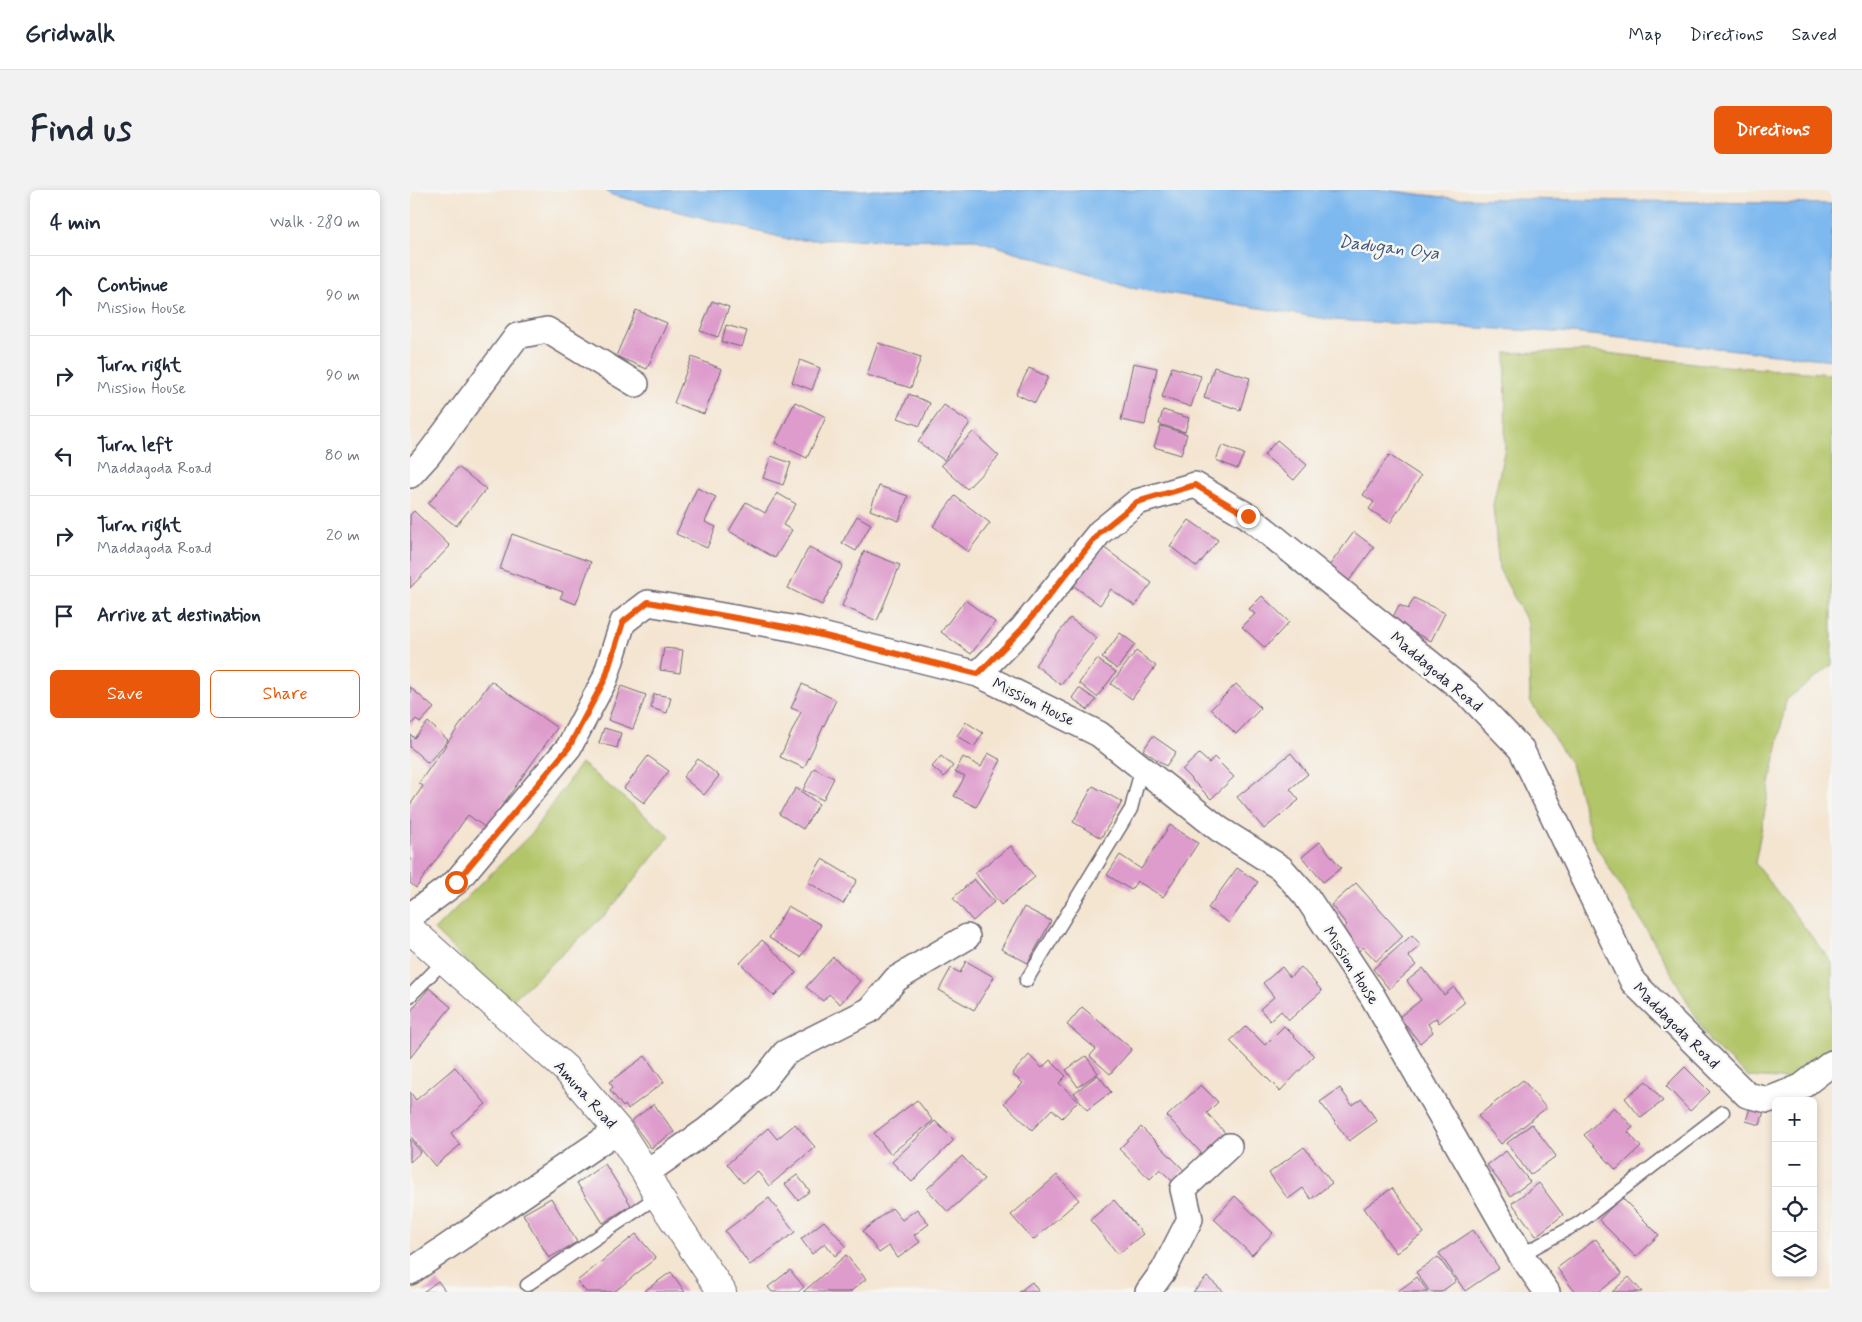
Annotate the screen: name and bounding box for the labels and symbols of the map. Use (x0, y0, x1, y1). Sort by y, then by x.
water label: Dadugan Oya (1337, 230, 1441, 268)
route end (1237, 505, 1260, 528)
street label: Maddagoda Road (1385, 627, 1487, 717)
street label: Mission House (989, 673, 1078, 732)
route start (445, 871, 468, 894)
street label: Mission House (1318, 923, 1384, 1009)
street label: Maddagoda Road (1628, 978, 1724, 1074)
street label: Amuna Road (549, 1057, 621, 1133)

